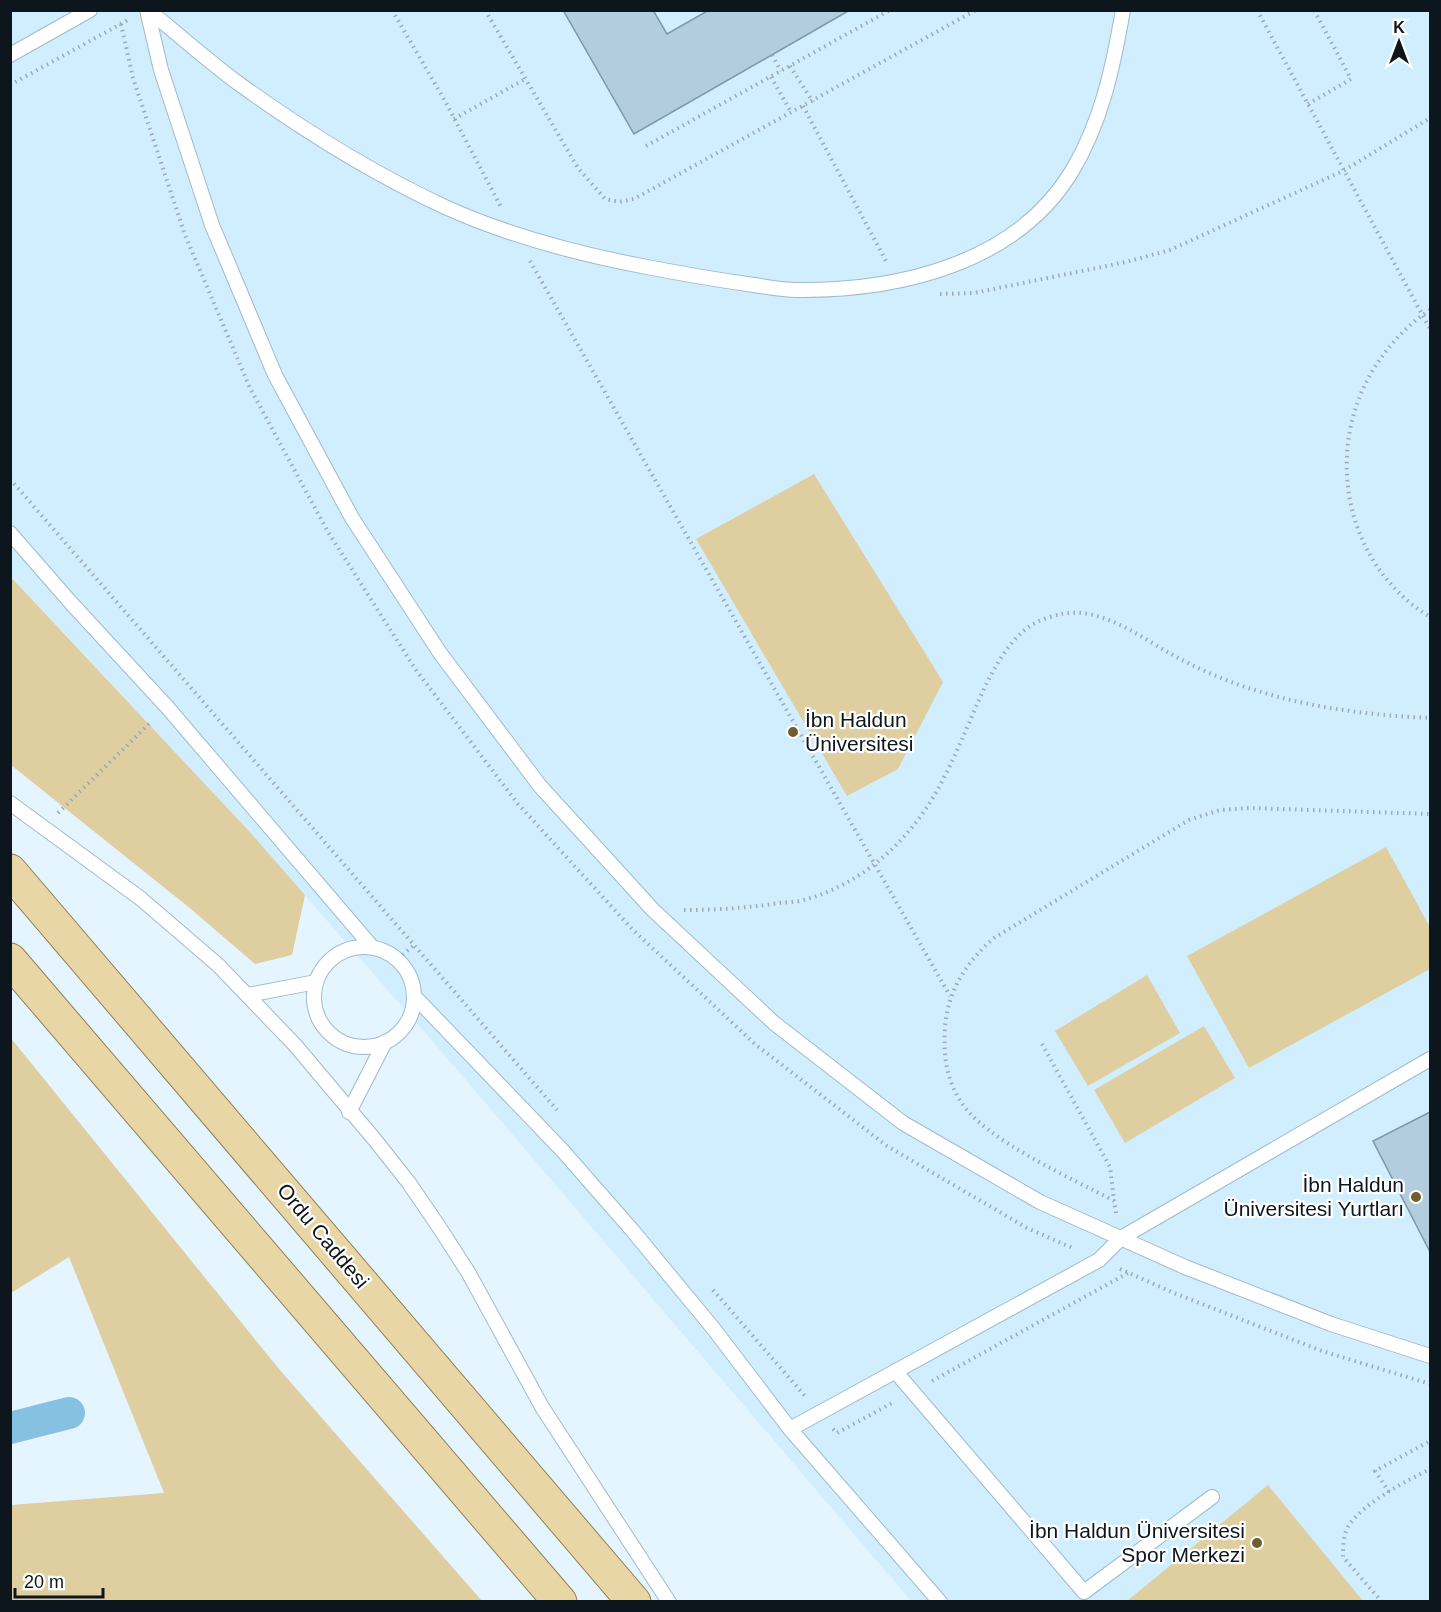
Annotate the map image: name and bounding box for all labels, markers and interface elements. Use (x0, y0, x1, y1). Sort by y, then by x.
north arrow (1369, 12, 1429, 72)
text: K (1393, 19, 1405, 36)
place label: İbn Haldun Üniversitesi (805, 708, 914, 755)
marker: İbn Haldun Üniversitesi (786, 725, 800, 739)
place label: İbn Haldun Üniversitesi Yurtları (1223, 1173, 1404, 1220)
street label: Ordu Caddesi (273, 1179, 374, 1293)
marker: İbn Haldun Üniversitesi Yurtları (1409, 1190, 1423, 1204)
place label: İbn Haldun Üniversitesi Spor Merkezi (1029, 1519, 1245, 1566)
marker: İbn Haldun Üniversitesi Spor Merkezi (1250, 1536, 1264, 1550)
scale bar (15, 1561, 104, 1599)
text: 20 m (24, 1572, 64, 1592)

